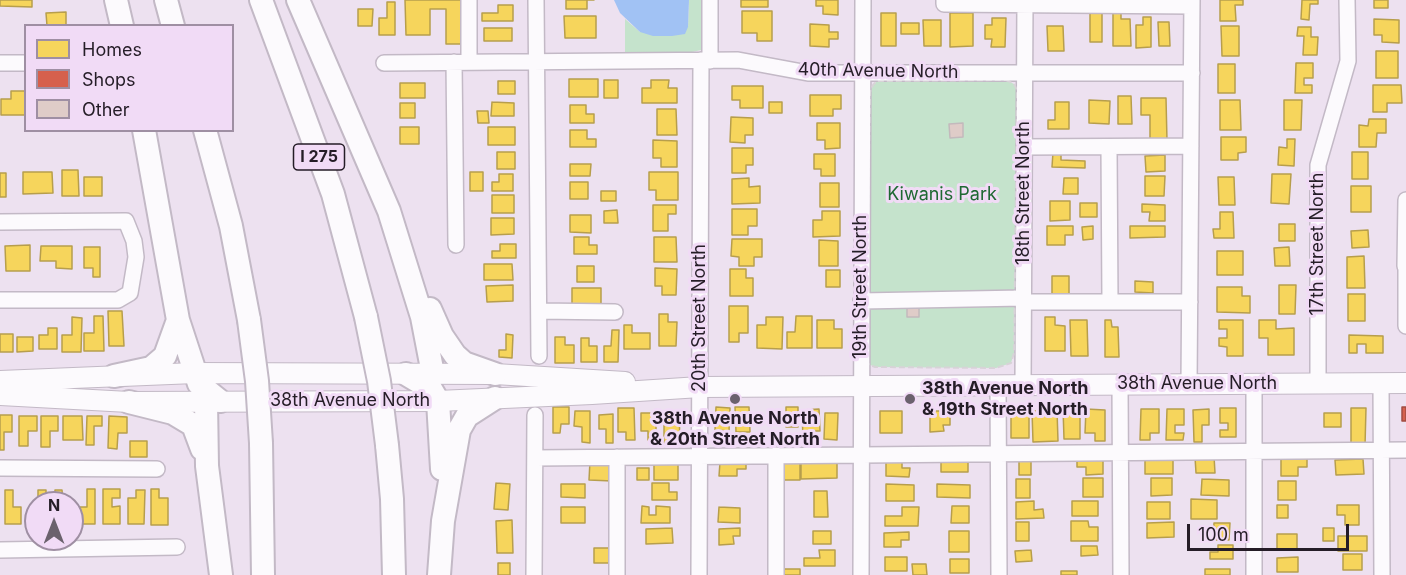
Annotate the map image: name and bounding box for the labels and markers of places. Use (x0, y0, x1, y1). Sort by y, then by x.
place label: 38th Avenue North & 19th Street North (922, 378, 1089, 420)
marker: 38th Avenue North & 20th Street North (728, 392, 742, 406)
marker: 38th Avenue North & 19th Street North (903, 392, 917, 406)
place label: 38th Avenue North & 20th Street North (650, 408, 820, 450)

